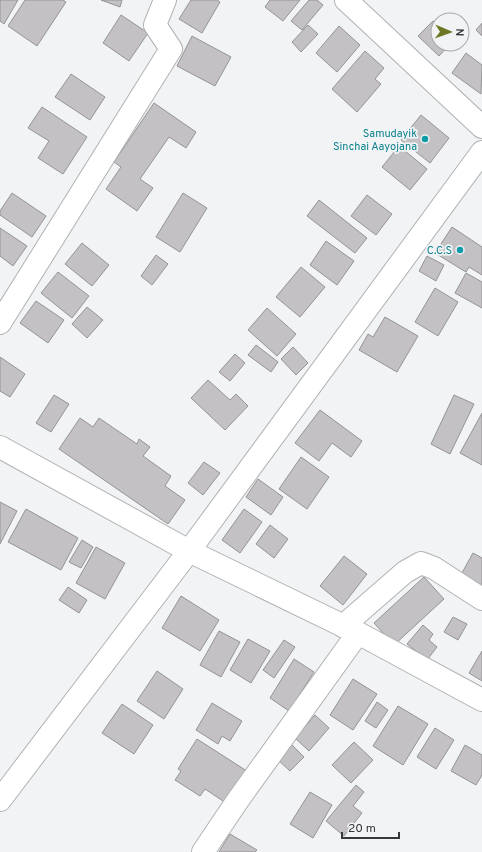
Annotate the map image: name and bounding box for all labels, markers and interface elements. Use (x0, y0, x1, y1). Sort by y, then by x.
north arrow (430, 12, 470, 52)
text: N (452, 28, 466, 37)
place label: Samudayik Sinchai Aayojana (333, 127, 417, 154)
marker: Samudayik Sinchai Aayojana (420, 134, 430, 144)
place label: C.C.S (427, 244, 452, 258)
marker: C.C.S (455, 245, 465, 255)
scale bar (342, 814, 399, 840)
text: 20 m (348, 821, 376, 837)

